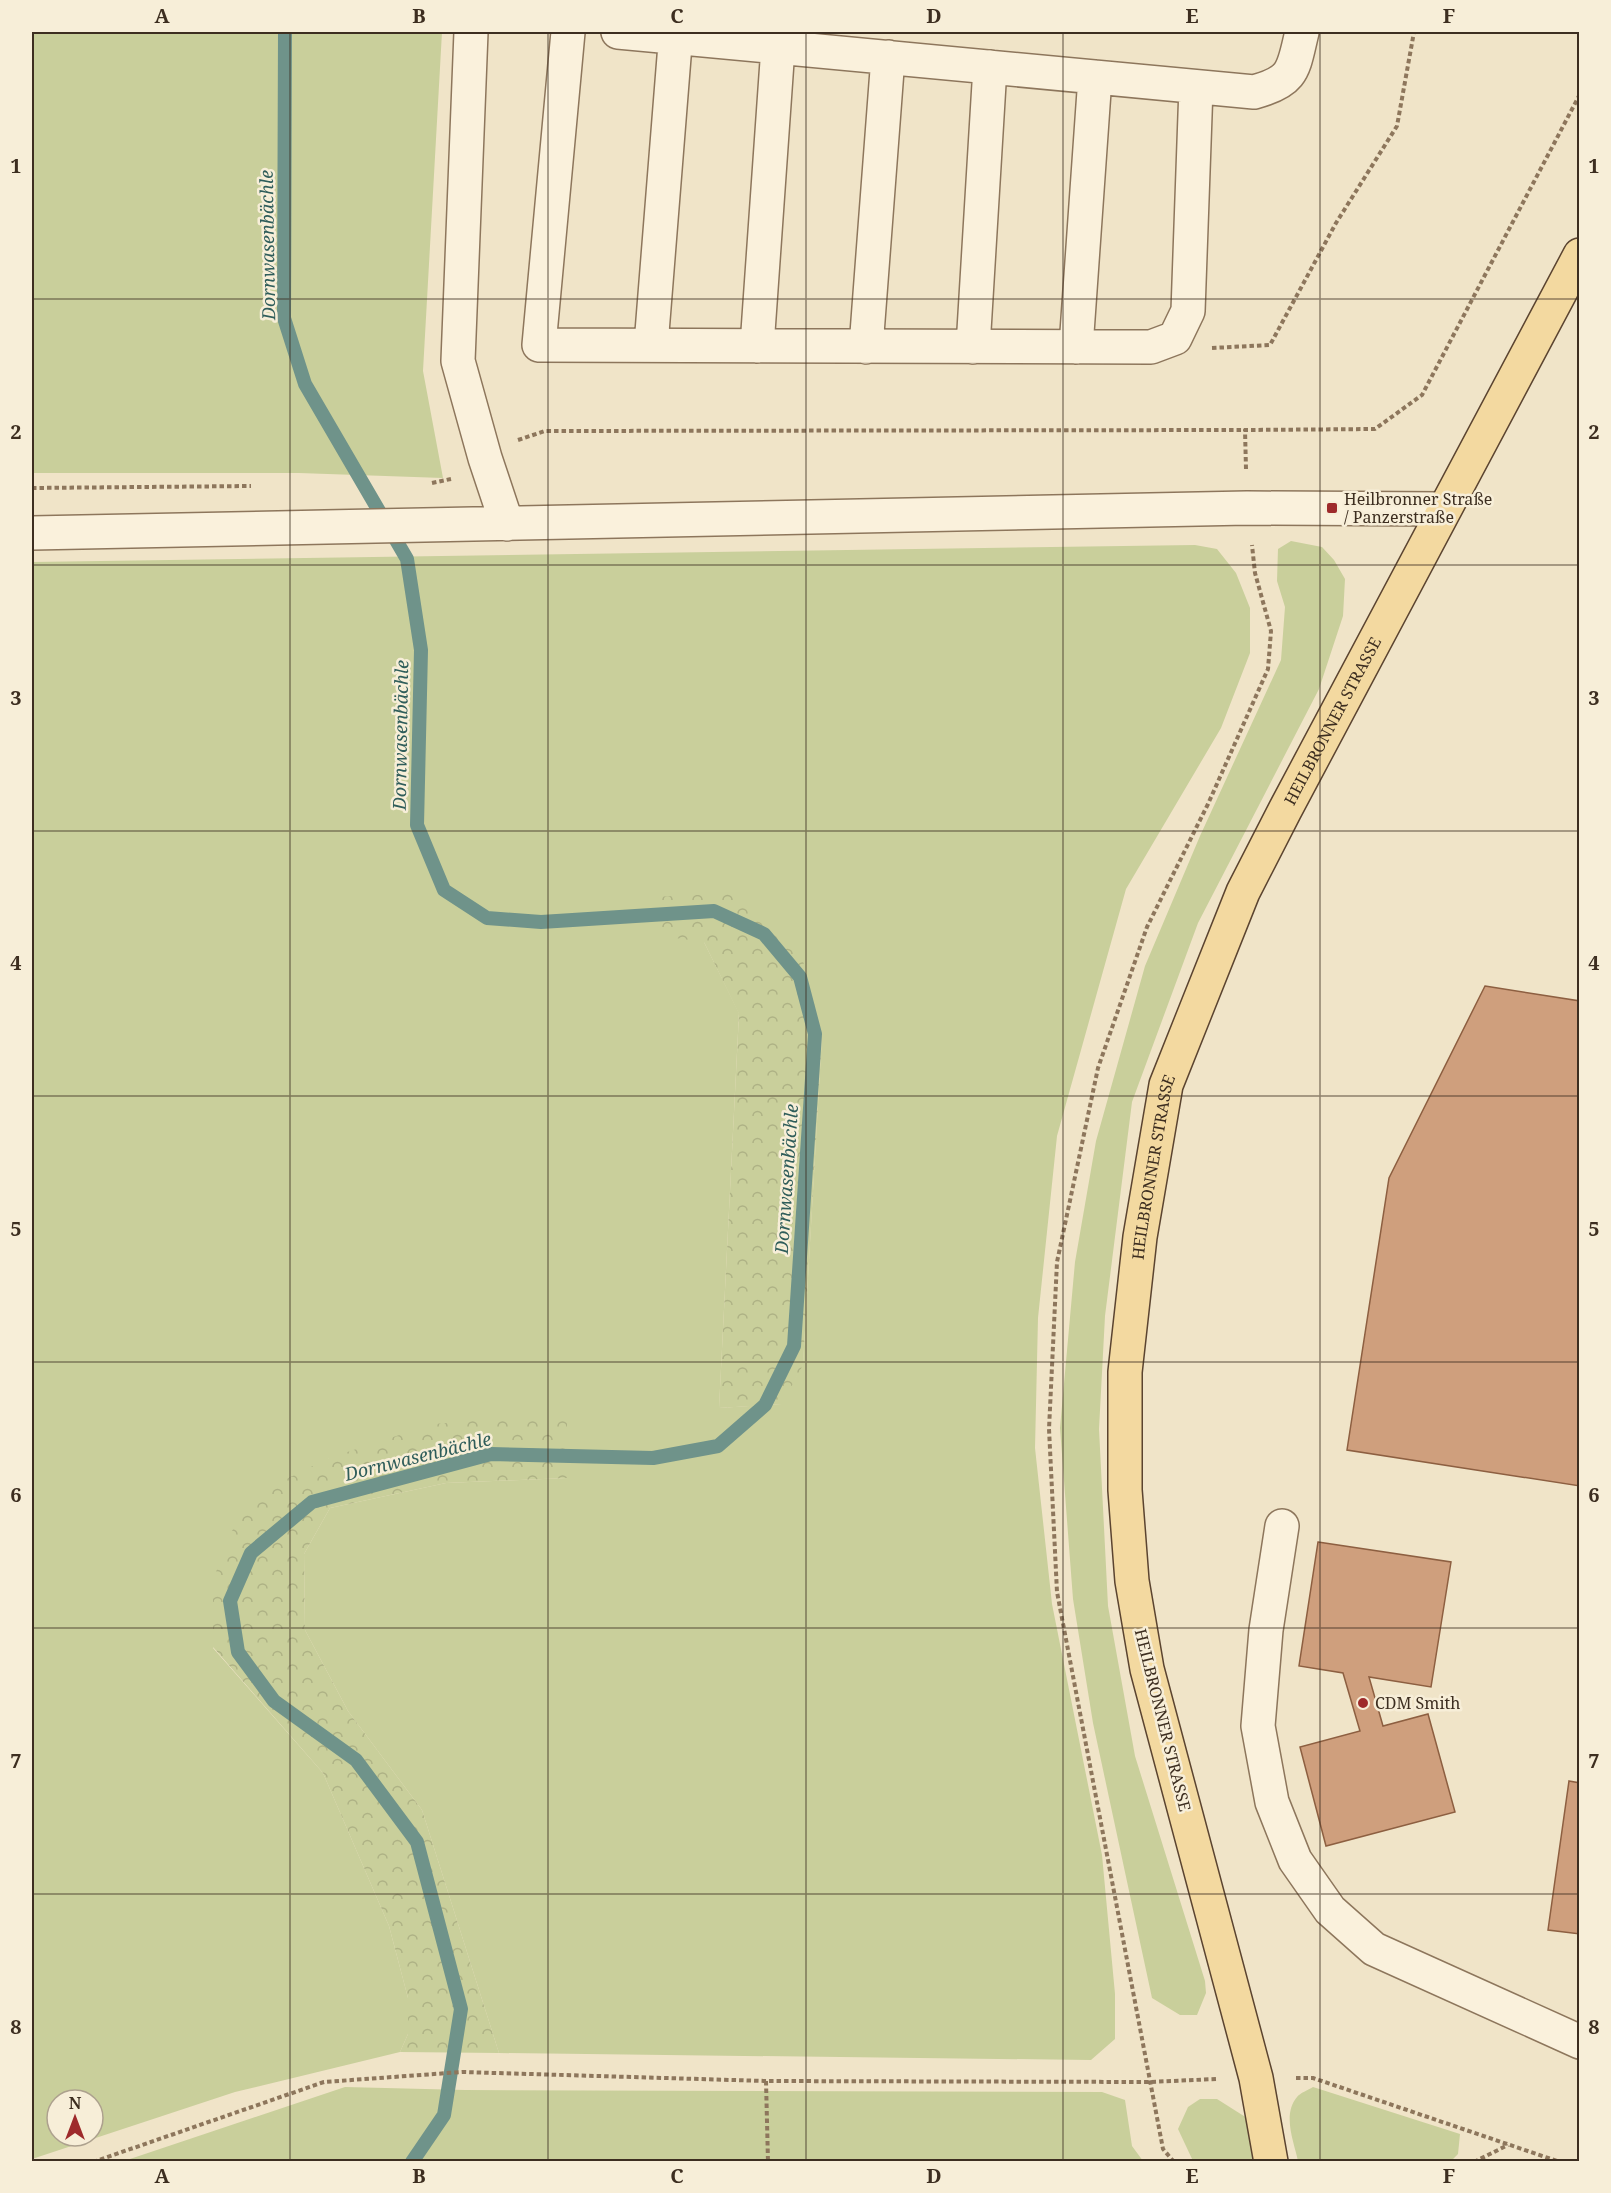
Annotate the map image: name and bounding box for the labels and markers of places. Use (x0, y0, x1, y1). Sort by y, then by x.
place label: Heilbronner Straße / Panzerstraße (1344, 488, 1492, 528)
marker: Heilbronner Straße / Panzerstraße (1325, 501, 1339, 515)
place label: CDM Smith (1375, 1692, 1460, 1714)
marker: CDM Smith (1356, 1696, 1370, 1710)

